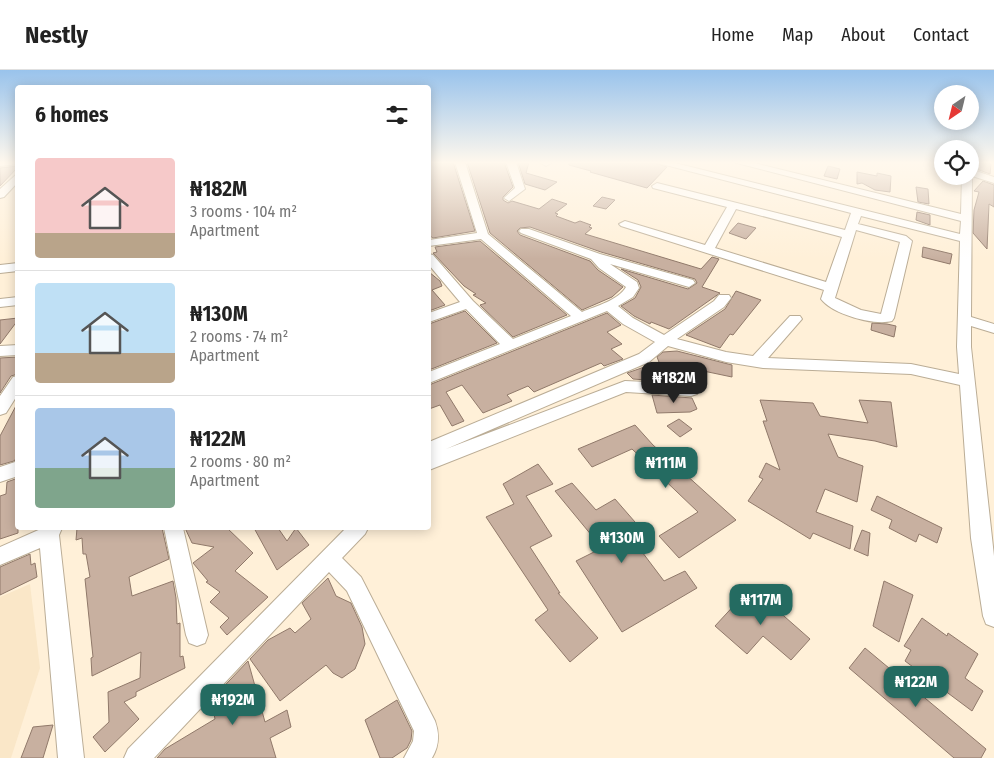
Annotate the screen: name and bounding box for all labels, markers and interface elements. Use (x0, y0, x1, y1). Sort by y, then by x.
text: Nestly (25, 21, 88, 49)
text: Home (711, 24, 754, 46)
text: Map (782, 24, 813, 46)
text: About (841, 24, 885, 46)
text: Contact (913, 24, 969, 46)
north arrow (934, 85, 979, 130)
map controls (934, 85, 979, 185)
icon: filters (383, 101, 411, 129)
text: 6 homes (35, 102, 108, 128)
button: locate (934, 140, 979, 185)
text: ₦182M (190, 176, 247, 202)
icon: home (75, 178, 135, 238)
text: 3 rooms · 104 m² (190, 202, 297, 221)
text: Apartment (190, 221, 259, 240)
text: ₦130M (190, 301, 248, 327)
icon: home (75, 303, 135, 363)
text: 2 rooms · 74 m² (190, 327, 288, 346)
text: Apartment (190, 346, 259, 365)
pin: ₦182M (639, 362, 709, 404)
text: ₦182M (652, 368, 696, 387)
text: ₦122M (190, 426, 246, 452)
icon: home (75, 428, 135, 488)
pin: ₦111M (631, 446, 701, 489)
text: 2 rooms · 80 m² (190, 452, 291, 471)
text: ₦111M (646, 453, 686, 472)
text: Apartment (190, 471, 259, 490)
pin: ₦130M (587, 522, 657, 564)
text: ₦130M (600, 528, 644, 547)
pin: ₦117M (726, 584, 796, 626)
text: ₦117M (740, 590, 782, 609)
pin: ₦122M (881, 666, 951, 708)
text: ₦122M (895, 672, 937, 691)
pin: ₦192M (198, 684, 268, 726)
text: ₦192M (211, 690, 255, 709)

